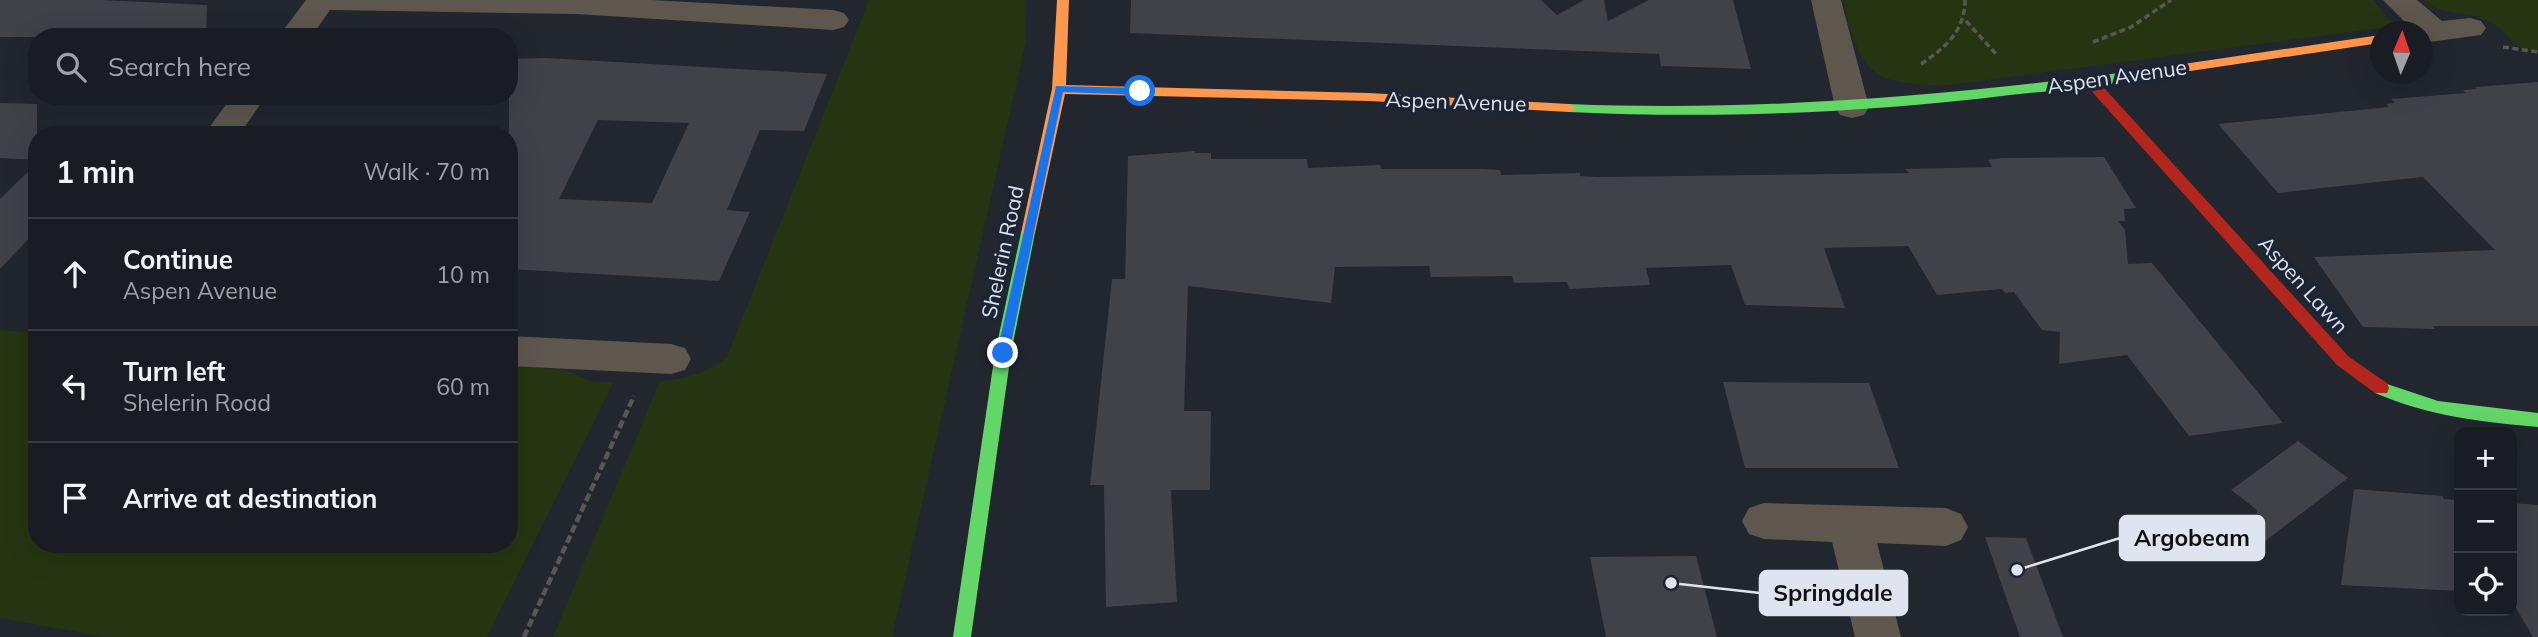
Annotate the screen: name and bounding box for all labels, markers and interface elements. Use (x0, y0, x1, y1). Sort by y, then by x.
north arrow (2370, 21, 2433, 84)
search box (28, 28, 518, 105)
icon: search (52, 48, 90, 86)
text: Search here (108, 50, 251, 83)
street label: Aspen Avenue (2045, 53, 2188, 99)
route start (1124, 75, 1155, 106)
street label: Aspen Avenue (1385, 86, 1527, 116)
text: 1 min (56, 153, 135, 191)
text: Walk · 70 m (364, 157, 490, 186)
street label: Shelerin Road (975, 183, 1029, 321)
street label: Aspen Lawn (2253, 230, 2354, 338)
text: Continue (123, 243, 233, 276)
icon: ahead (56, 255, 94, 293)
text: 10 m (436, 260, 490, 289)
text: Aspen Avenue (123, 276, 277, 305)
route end (987, 337, 1018, 368)
text: Turn left (123, 355, 225, 388)
icon: left (56, 367, 94, 405)
text: 60 m (436, 372, 490, 401)
text: Shelerin Road (123, 388, 271, 417)
map controls (2454, 427, 2517, 616)
button: + (2454, 427, 2517, 490)
icon: arrive (56, 479, 94, 517)
text: Arrive at destination (123, 482, 378, 515)
button: − (2454, 490, 2517, 553)
callout: Argobeam (2120, 516, 2264, 560)
text: Argobeam (2134, 523, 2250, 552)
button: locate (2454, 553, 2517, 616)
callout: Springdale (1760, 571, 1907, 615)
text: Springdale (1773, 578, 1893, 607)

